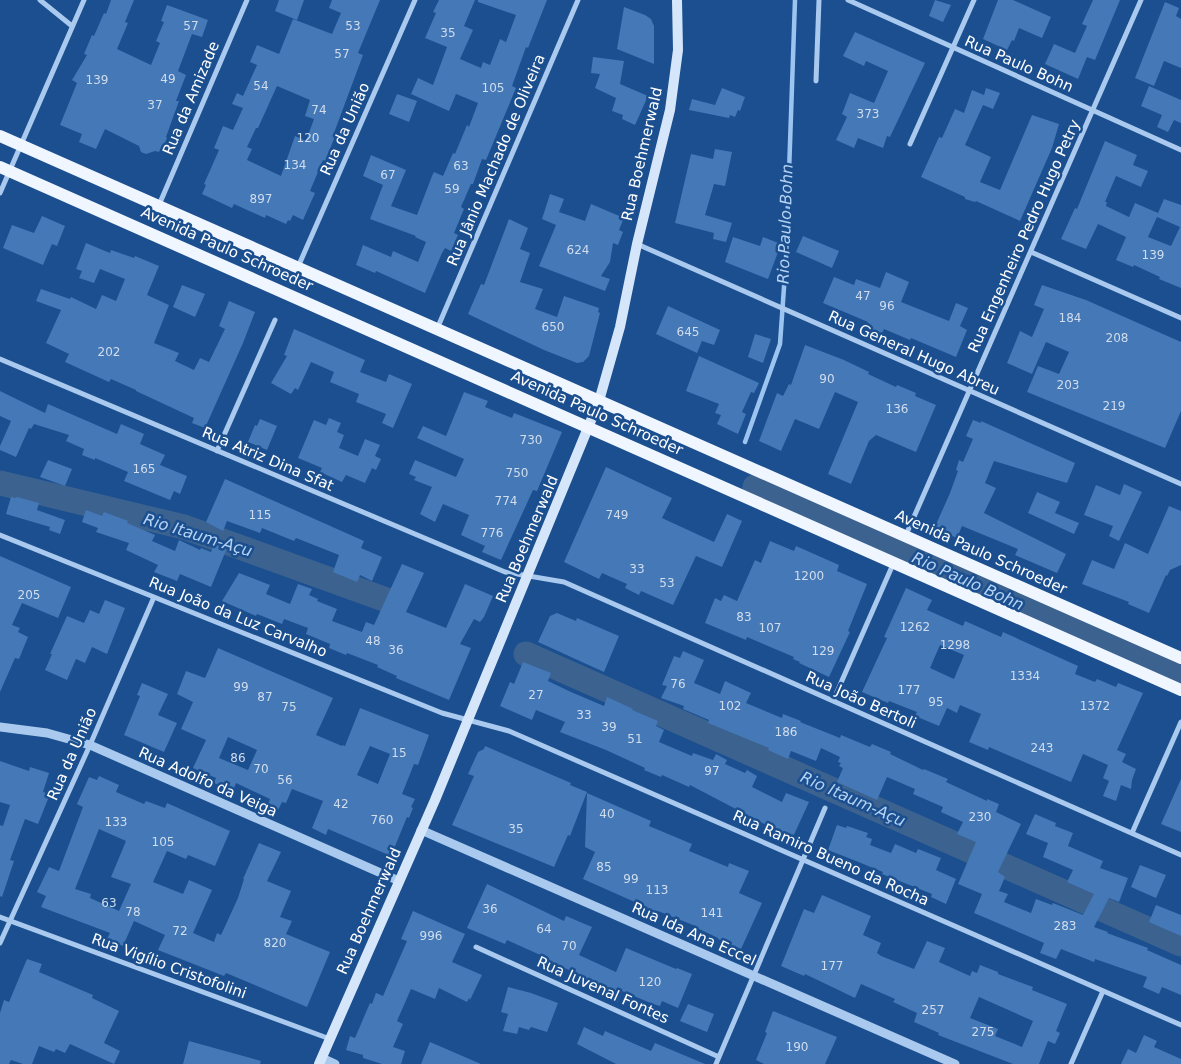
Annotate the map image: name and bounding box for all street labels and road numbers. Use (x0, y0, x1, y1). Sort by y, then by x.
street label: Rua Paulo Bohn (962, 32, 1076, 96)
street label: Rua da Amizade (159, 39, 223, 157)
street label: Rua Jânio Machado de Oliveira (443, 51, 549, 269)
street label: Rua da União (316, 80, 374, 178)
street label: Rua Boehmerwald (618, 85, 666, 223)
street label: Rua Engenheiro Pedro Hugo Petry (964, 117, 1084, 355)
street label: Avenida Paulo Schroeder (138, 203, 316, 295)
street label: Rua General Hugo Abreu (826, 307, 1002, 399)
street label: Avenida Paulo Schroeder (508, 367, 686, 459)
street label: Rua Atriz Dina Sfat (200, 423, 337, 495)
street label: Rua Boehmerwald (492, 473, 562, 605)
street label: Avenida Paulo Schroeder (892, 506, 1070, 598)
street label: Rua João da Luz Carvalho (146, 573, 330, 661)
street label: Rua João Bertoli (803, 668, 919, 732)
street label: Rua da União (43, 705, 101, 803)
street label: Rua Adolfo da Veiga (136, 743, 280, 821)
street label: Rua Ramiro Bueno da Rocha (730, 806, 932, 910)
street label: Rua Boehmerwald (333, 845, 405, 977)
street label: Rua Ida Ana Eccel (629, 898, 759, 970)
street label: Rua Vigílio Cristofolini (89, 930, 249, 1002)
street label: Rua Juvenal Fontes (534, 953, 672, 1027)

